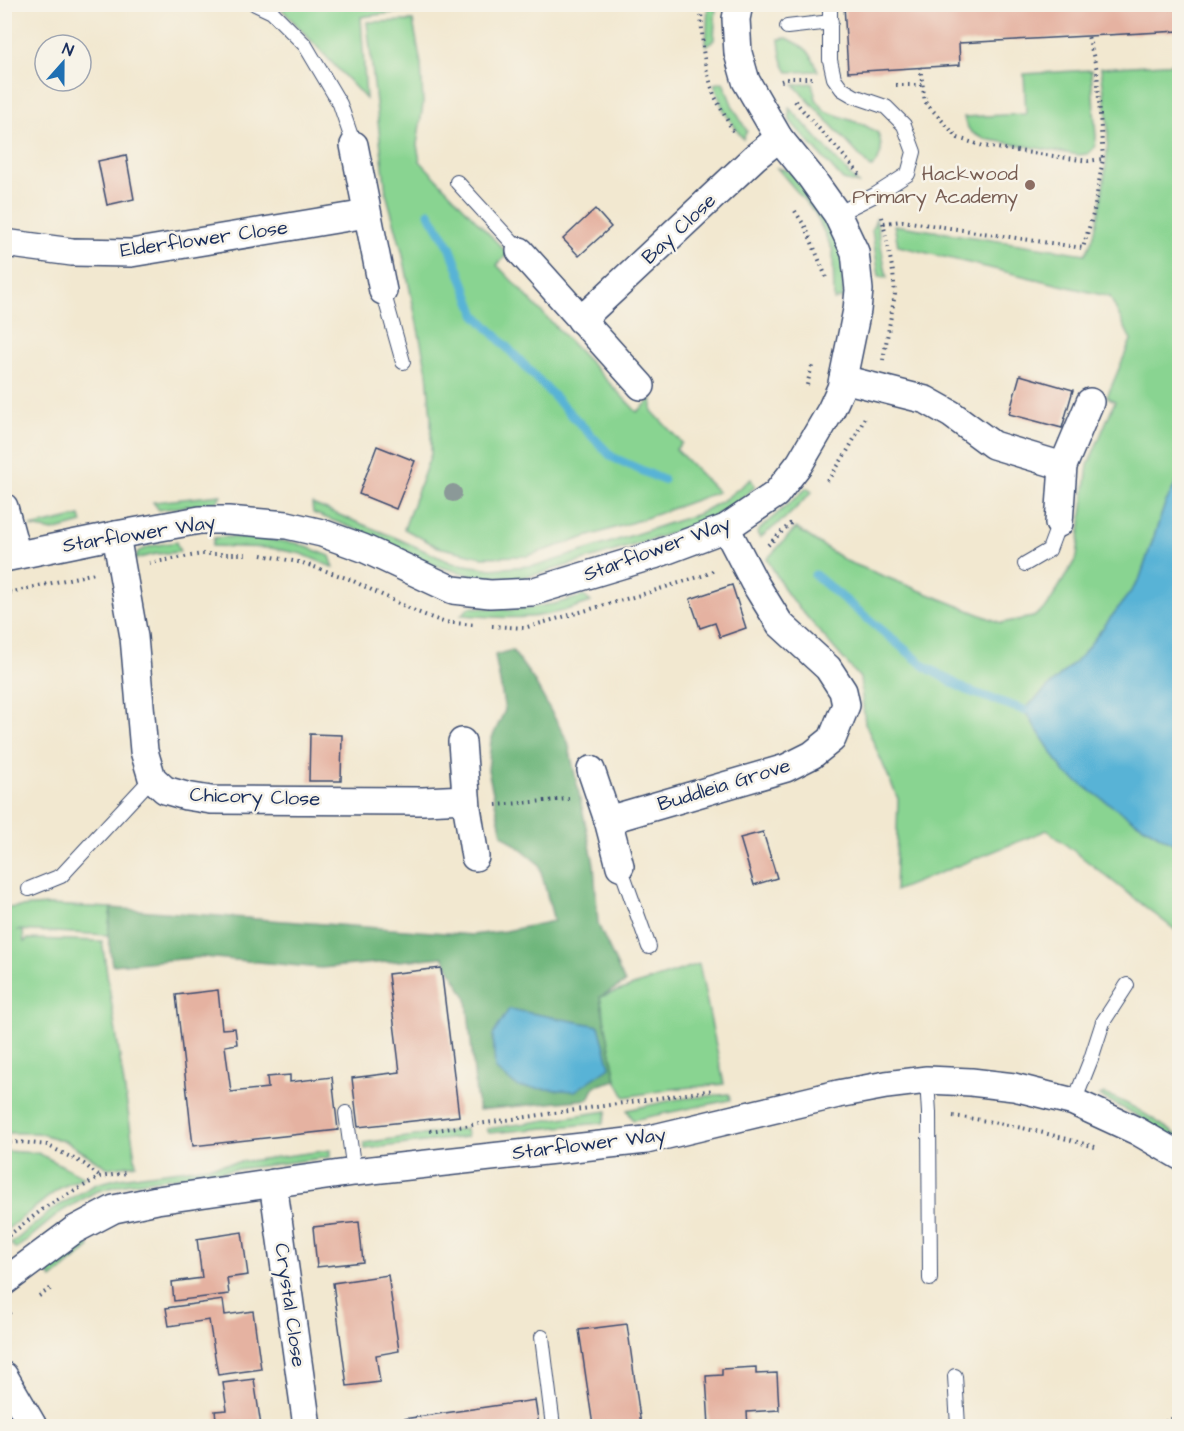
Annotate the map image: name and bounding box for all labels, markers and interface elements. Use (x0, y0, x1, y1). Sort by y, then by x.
north arrow (33, 33, 93, 93)
text: N (59, 38, 77, 62)
place label: Hackwood Primary Academy (852, 160, 1018, 212)
marker: Hackwood Primary Academy (1023, 178, 1037, 192)
street label: Bay Close (636, 187, 723, 272)
street label: Elderflower Close (118, 213, 290, 265)
street label: Starflower Way (61, 508, 218, 561)
street label: Starflower Way (580, 509, 735, 590)
street label: Buddleia Grove (654, 751, 794, 818)
street label: Chicory Close (189, 781, 321, 814)
street label: Starflower Way (511, 1121, 667, 1168)
street label: Crystal Close (266, 1241, 313, 1369)

